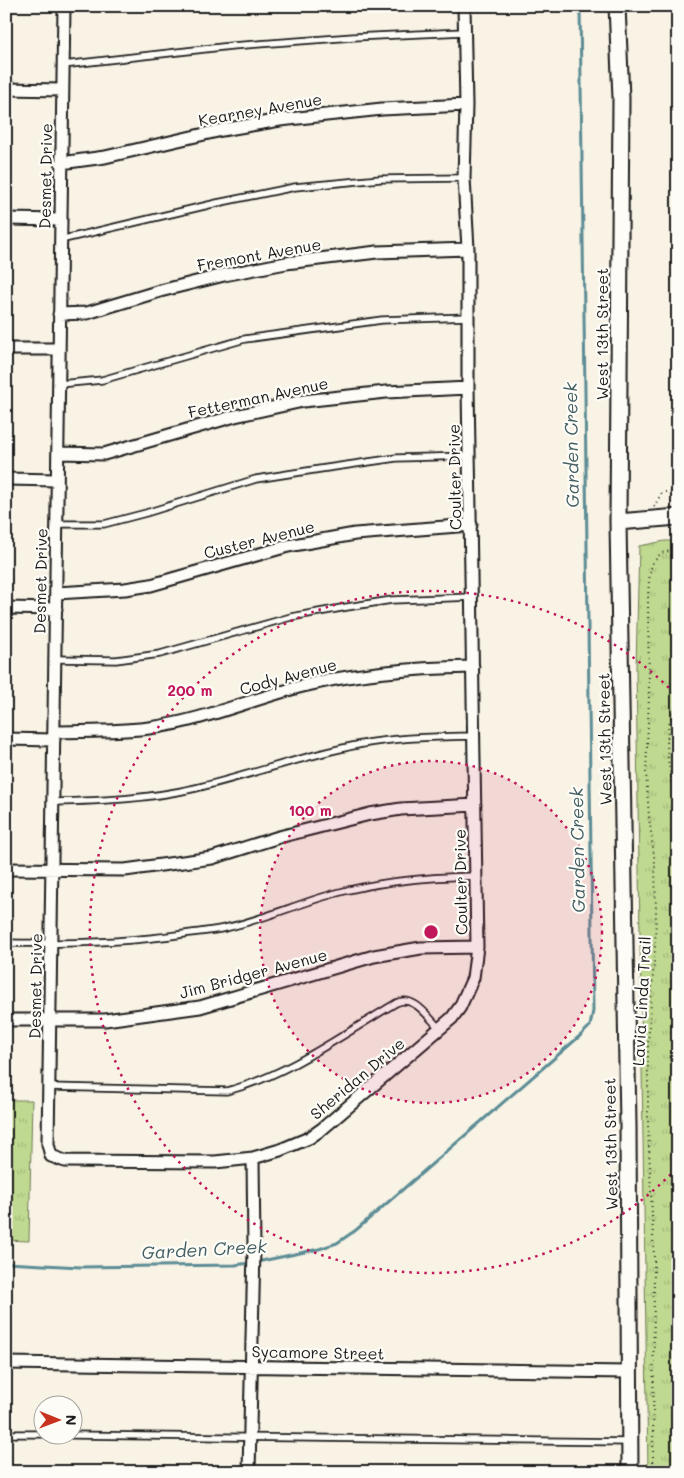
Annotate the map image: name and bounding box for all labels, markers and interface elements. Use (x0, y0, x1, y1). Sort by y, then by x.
street label: Kearney Avenue (197, 88, 323, 130)
street label: Desmet Drive (34, 123, 56, 229)
street label: Fremont Avenue (195, 233, 323, 275)
street label: West 13th Street (591, 268, 612, 400)
street label: Fetterman Avenue (186, 372, 330, 422)
water label: Garden Creek (558, 382, 584, 508)
street label: Coulter Drive (443, 424, 465, 530)
street label: Custer Avenue (201, 515, 317, 563)
street label: Desmet Drive (29, 528, 51, 634)
street label: Cody Avenue (237, 653, 339, 699)
street label: West 13th Street (592, 673, 616, 805)
text: 200 m (168, 680, 213, 700)
water label: Garden Creek (564, 787, 590, 913)
text: 100 m (288, 800, 332, 820)
street label: Coulter Drive (449, 829, 471, 935)
centre of rings (422, 923, 440, 941)
street label: Desmet Drive (24, 933, 46, 1039)
street label: Lavia Linda Trail (627, 936, 655, 1066)
street label: Jim Bridger Avenue (177, 943, 329, 1003)
street label: Sheridan Drive (305, 1032, 409, 1124)
street label: West 13th Street (598, 1078, 622, 1210)
water label: Garden Creek (141, 1234, 268, 1264)
street label: Sycamore Street (251, 1340, 385, 1364)
north arrow (32, 1396, 82, 1446)
text: N (62, 1415, 81, 1426)

